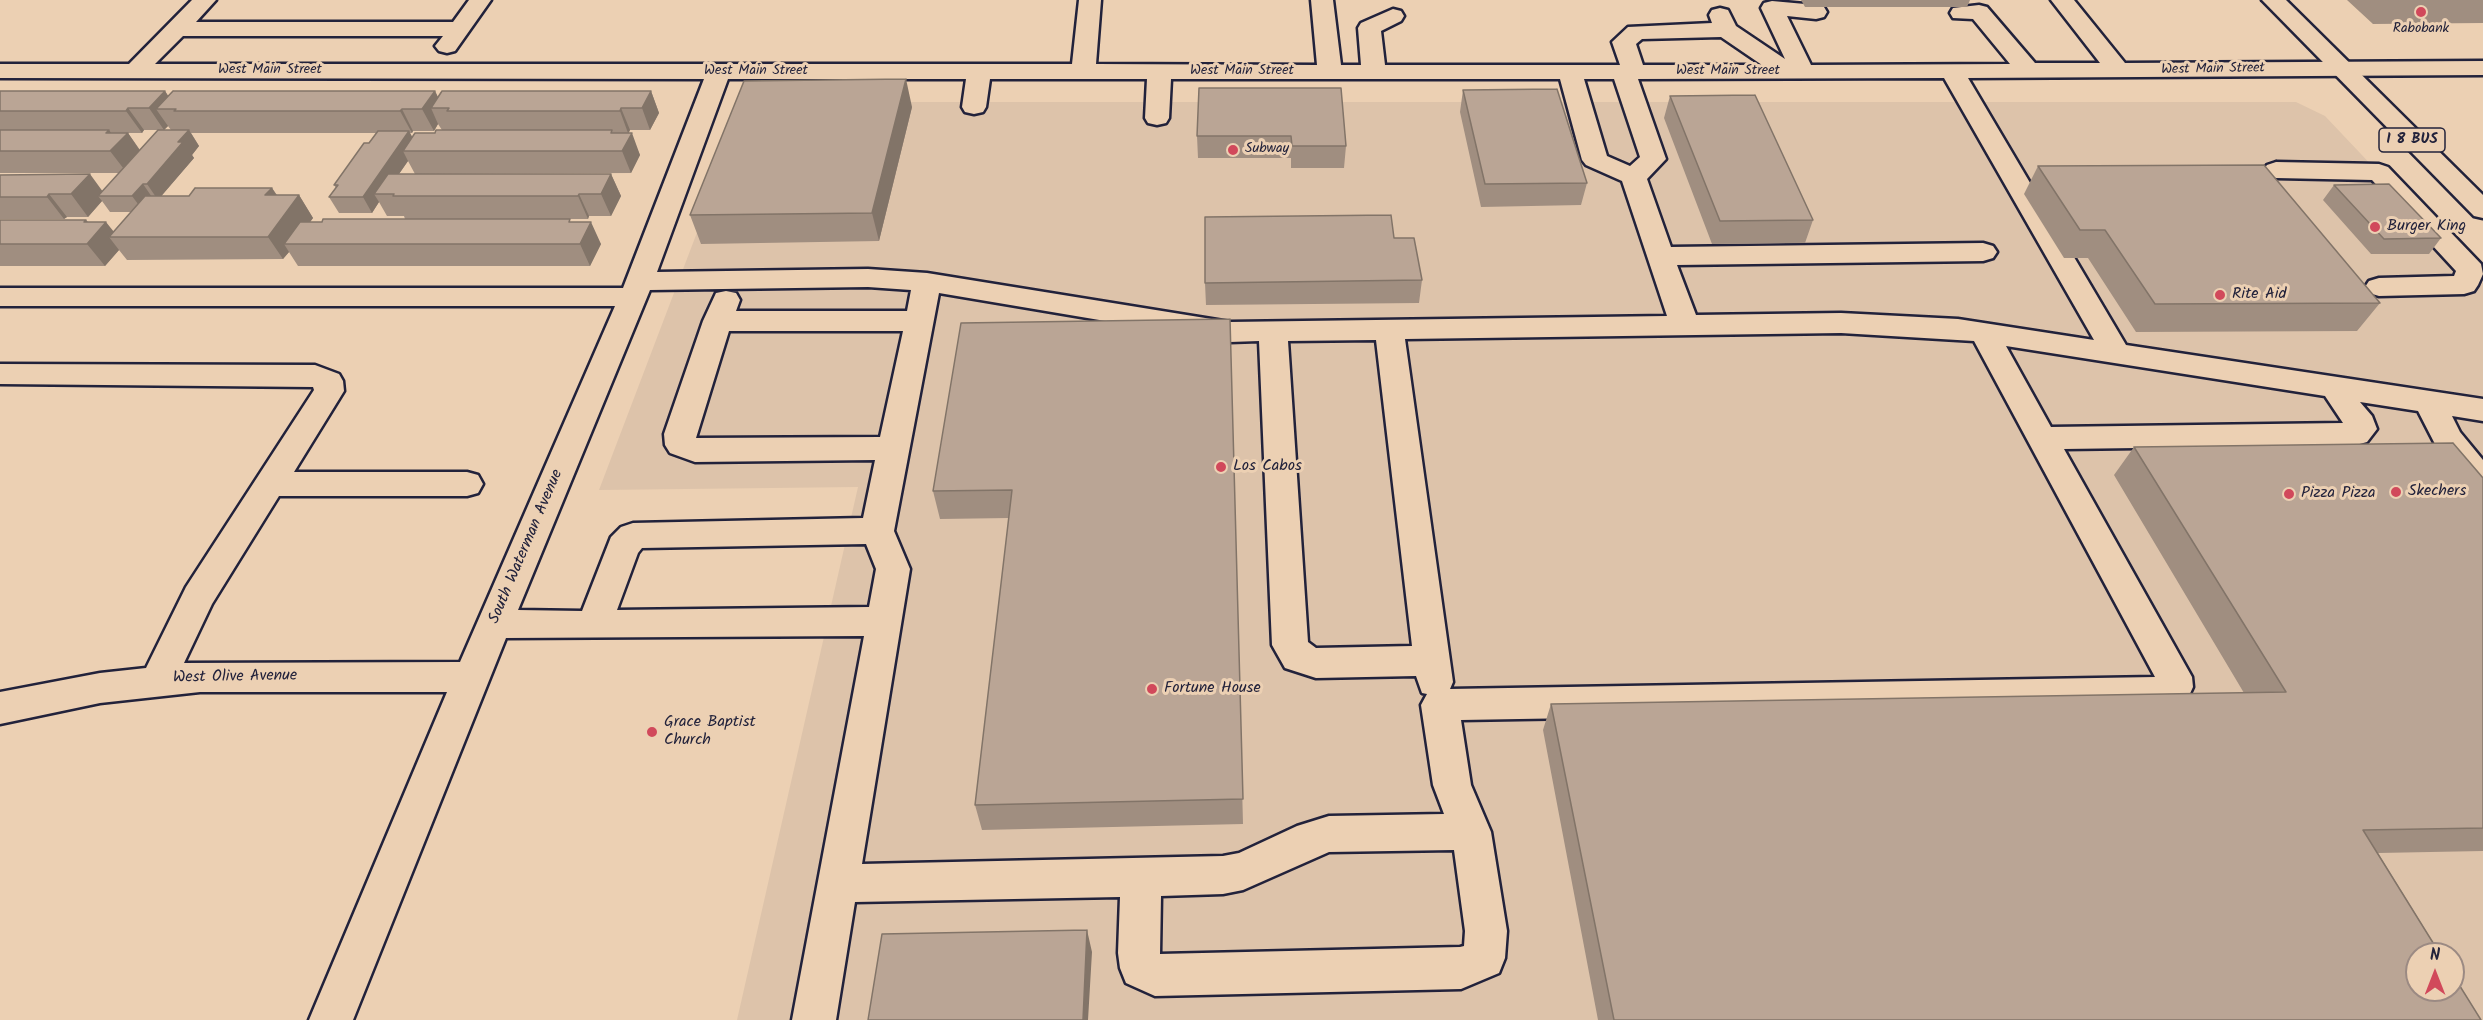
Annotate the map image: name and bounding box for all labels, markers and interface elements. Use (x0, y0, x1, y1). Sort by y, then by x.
marker: Rabobank (2414, 5, 2428, 19)
place label: Rabobank (2393, 22, 2449, 38)
street label: West Main Street (2161, 61, 2265, 79)
street label: West Main Street (218, 63, 322, 79)
street label: West Main Street (704, 64, 808, 80)
street label: West Main Street (1190, 64, 1294, 80)
street label: West Main Street (1676, 64, 1780, 80)
road number: I 8 BUS (2379, 128, 2445, 152)
place label: Subway (1245, 142, 1289, 158)
marker: Subway (1226, 143, 1240, 157)
place label: Burger King (2387, 217, 2466, 237)
marker: Burger King (2368, 220, 2382, 234)
place label: Rite Aid (2232, 285, 2286, 305)
marker: Rite Aid (2213, 288, 2227, 302)
place label: Los Cabos (1233, 457, 1302, 477)
marker: Los Cabos (1214, 460, 1228, 474)
street label: South Waterman Avenue (486, 467, 568, 627)
place label: Skechers (2408, 482, 2466, 502)
place label: Pizza Pizza (2301, 484, 2376, 504)
marker: Skechers (2389, 485, 2403, 499)
marker: Pizza Pizza (2282, 487, 2296, 501)
street label: West Olive Avenue (173, 667, 297, 689)
place label: Fortune House (1164, 679, 1261, 699)
marker: Fortune House (1145, 682, 1159, 696)
place label: Grace Baptist Church (664, 713, 756, 751)
marker: Grace Baptist Church (645, 725, 659, 739)
north arrow (2405, 942, 2465, 1002)
text: N (2430, 943, 2440, 968)

